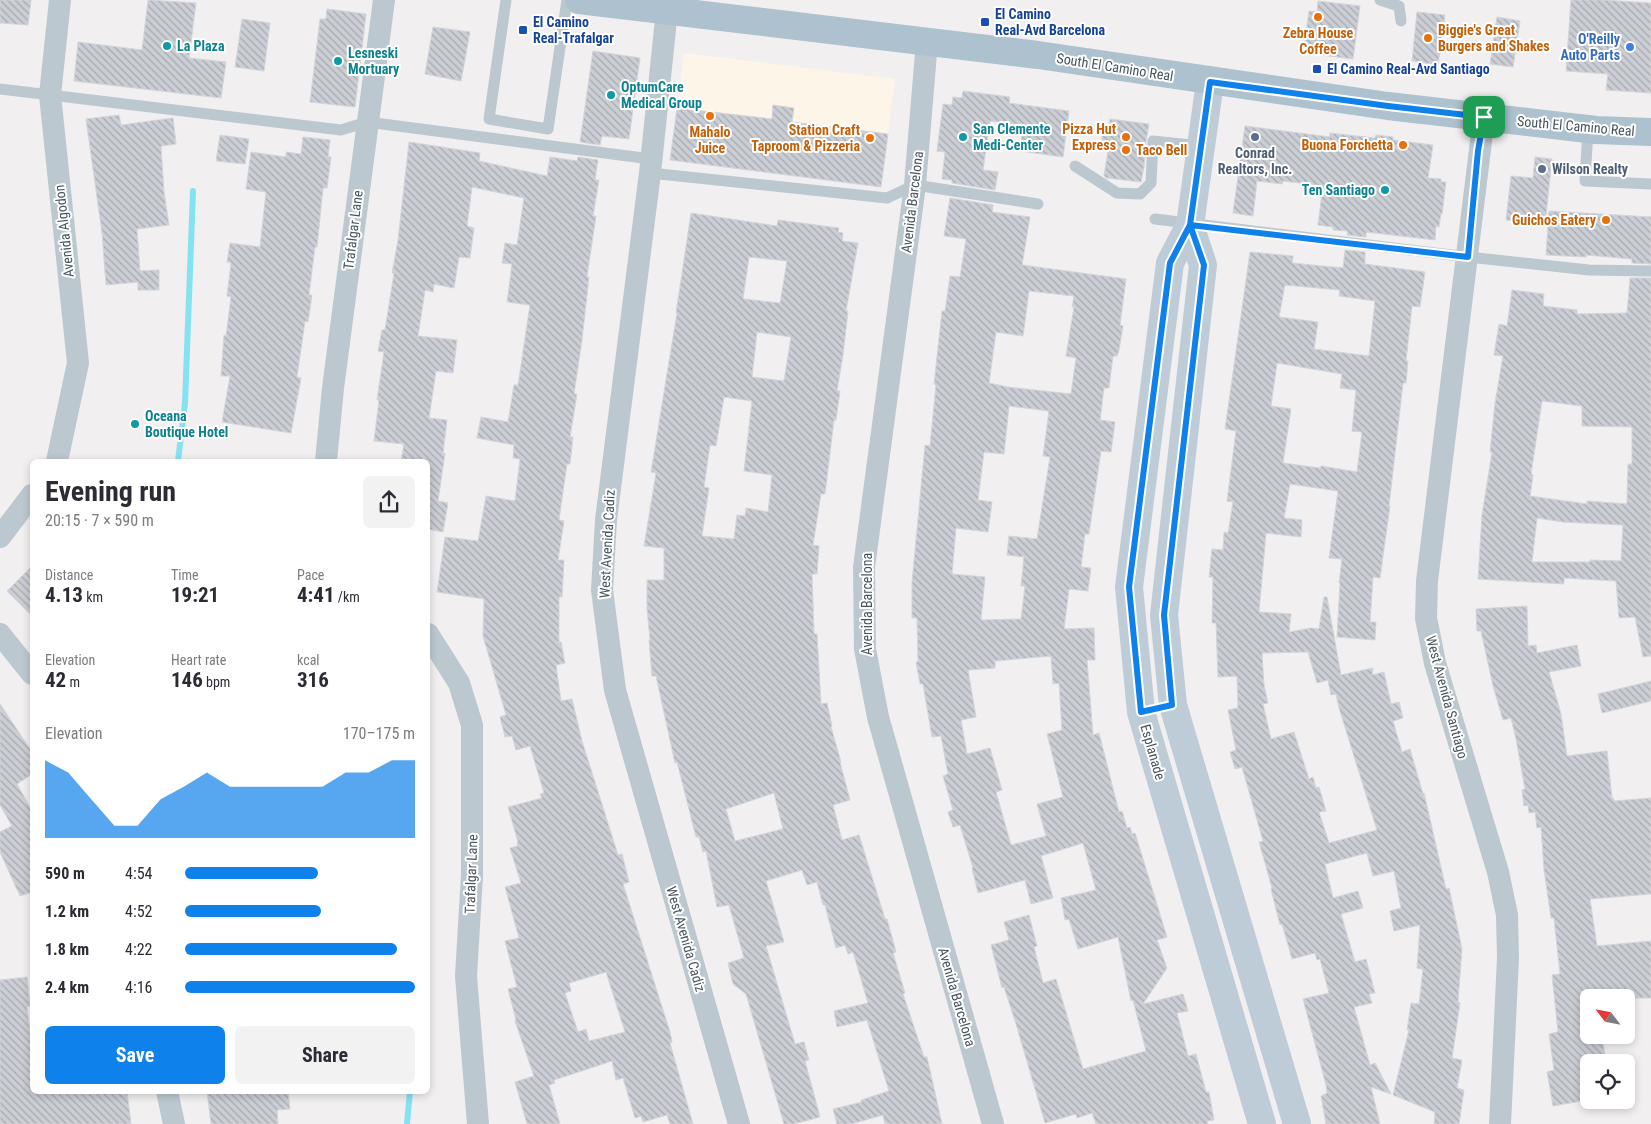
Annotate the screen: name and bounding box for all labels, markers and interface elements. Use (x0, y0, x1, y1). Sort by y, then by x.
place label: El Camino Real-Avd Barcelona (995, 6, 1105, 38)
marker: Zebra House Coffee (1312, 11, 1324, 23)
place label: El Camino Real-Trafalgar (533, 14, 614, 46)
marker: El Camino Real-Avd Barcelona (979, 16, 991, 28)
place label: Biggie's Great Burgers and Shakes (1438, 22, 1550, 54)
marker: El Camino Real-Trafalgar (517, 24, 529, 36)
place label: Zebra House Coffee (1283, 25, 1354, 57)
place label: O'Reilly Auto Parts (1560, 31, 1621, 63)
marker: Biggie's Great Burgers and Shakes (1422, 32, 1434, 44)
place label: La Plaza (177, 38, 225, 54)
marker: La Plaza (161, 40, 173, 52)
marker: O'Reilly Auto Parts (1624, 41, 1636, 53)
place label: Lesneski Mortuary (348, 45, 400, 77)
street label: South El Camino Real (1056, 50, 1174, 84)
marker: Lesneski Mortuary (332, 55, 344, 67)
place label: El Camino Real-Avd Santiago (1327, 61, 1490, 77)
marker: El Camino Real-Avd Santiago (1311, 63, 1323, 75)
place label: OptumCare Medical Group (621, 79, 702, 111)
marker: OptumCare Medical Group (605, 89, 617, 101)
pin (1463, 96, 1505, 138)
icon: arrive (1470, 103, 1498, 131)
marker: Mahalo Juice (704, 110, 716, 122)
street label: South El Camino Real (1517, 113, 1635, 139)
place label: San Clemente Medi-Center (973, 121, 1051, 153)
place label: Pizza Hut Express (1062, 121, 1116, 153)
place label: Station Craft Taproom & Pizzeria (751, 122, 860, 154)
place label: Mahalo Juice (689, 124, 731, 156)
marker: San Clemente Medi-Center (957, 131, 969, 143)
marker: Pizza Hut Express (1120, 131, 1132, 143)
marker: Conrad Realtors, Inc. (1249, 131, 1261, 143)
marker: Station Craft Taproom & Pizzeria (864, 132, 876, 144)
place label: Buona Forchetta (1301, 137, 1393, 153)
marker: Buona Forchetta (1397, 139, 1409, 151)
place label: Taco Bell (1136, 142, 1187, 158)
marker: Taco Bell (1120, 144, 1132, 156)
place label: Conrad Realtors, Inc. (1218, 145, 1292, 177)
street label: Avenida Barcelona (898, 150, 926, 254)
place label: Wilson Realty (1552, 161, 1629, 177)
marker: Wilson Realty (1536, 163, 1548, 175)
place label: Ten Santiago (1302, 182, 1375, 198)
street label: Avenida Algodon (51, 184, 77, 278)
marker: Ten Santiago (1379, 184, 1391, 196)
street label: Trafalgar Lane (340, 189, 366, 270)
place label: Guichos Eatery (1512, 212, 1597, 228)
marker: Guichos Eatery (1600, 214, 1612, 226)
place label: Oceana Boutique Hotel (145, 408, 228, 440)
marker: Oceana Boutique Hotel (129, 418, 141, 430)
text: Evening run (45, 475, 176, 508)
button: share (363, 476, 415, 528)
street label: West Avenida Cadiz (596, 489, 618, 599)
text: 20:15 · 7 × 590 m (45, 511, 154, 530)
street label: Avenida Barcelona (859, 553, 875, 655)
text: Distance (45, 567, 93, 583)
text: Time (171, 567, 199, 583)
text: Pace (297, 567, 324, 583)
text: 4.13 (45, 583, 83, 607)
text: 19:21 (171, 583, 219, 607)
text: 4:41 (297, 583, 335, 607)
text: km (83, 589, 103, 605)
text: /km (335, 589, 360, 605)
street label: West Avenida Santiago (1423, 634, 1471, 760)
text: Elevation (45, 652, 95, 668)
text: Heart rate (171, 652, 226, 668)
text: kcal (297, 652, 320, 668)
text: 42 (45, 668, 66, 692)
text: 146 (171, 668, 203, 692)
text: 316 (297, 668, 329, 692)
text: m (66, 674, 80, 690)
text: bpm (203, 674, 230, 690)
street label: Esplanade (1137, 722, 1169, 782)
text: Elevation (45, 724, 103, 743)
text: 170–175 m (343, 724, 415, 743)
street label: Trafalgar Lane (462, 834, 480, 914)
text: 590 m (45, 864, 85, 883)
text: 4:54 (125, 864, 152, 883)
street label: West Avenida Cadiz (663, 885, 709, 993)
text: 1.2 km (45, 902, 89, 921)
text: 4:52 (125, 902, 152, 921)
text: 1.8 km (45, 940, 89, 959)
text: 4:22 (125, 940, 152, 959)
street label: Avenida Barcelona (935, 946, 979, 1048)
text: 2.4 km (45, 978, 89, 997)
text: 4:16 (125, 978, 152, 997)
north arrow (1580, 989, 1635, 1044)
map controls (1580, 989, 1635, 1109)
button: Save (45, 1026, 225, 1084)
button: Share (235, 1026, 415, 1084)
button: locate (1580, 1054, 1635, 1109)

